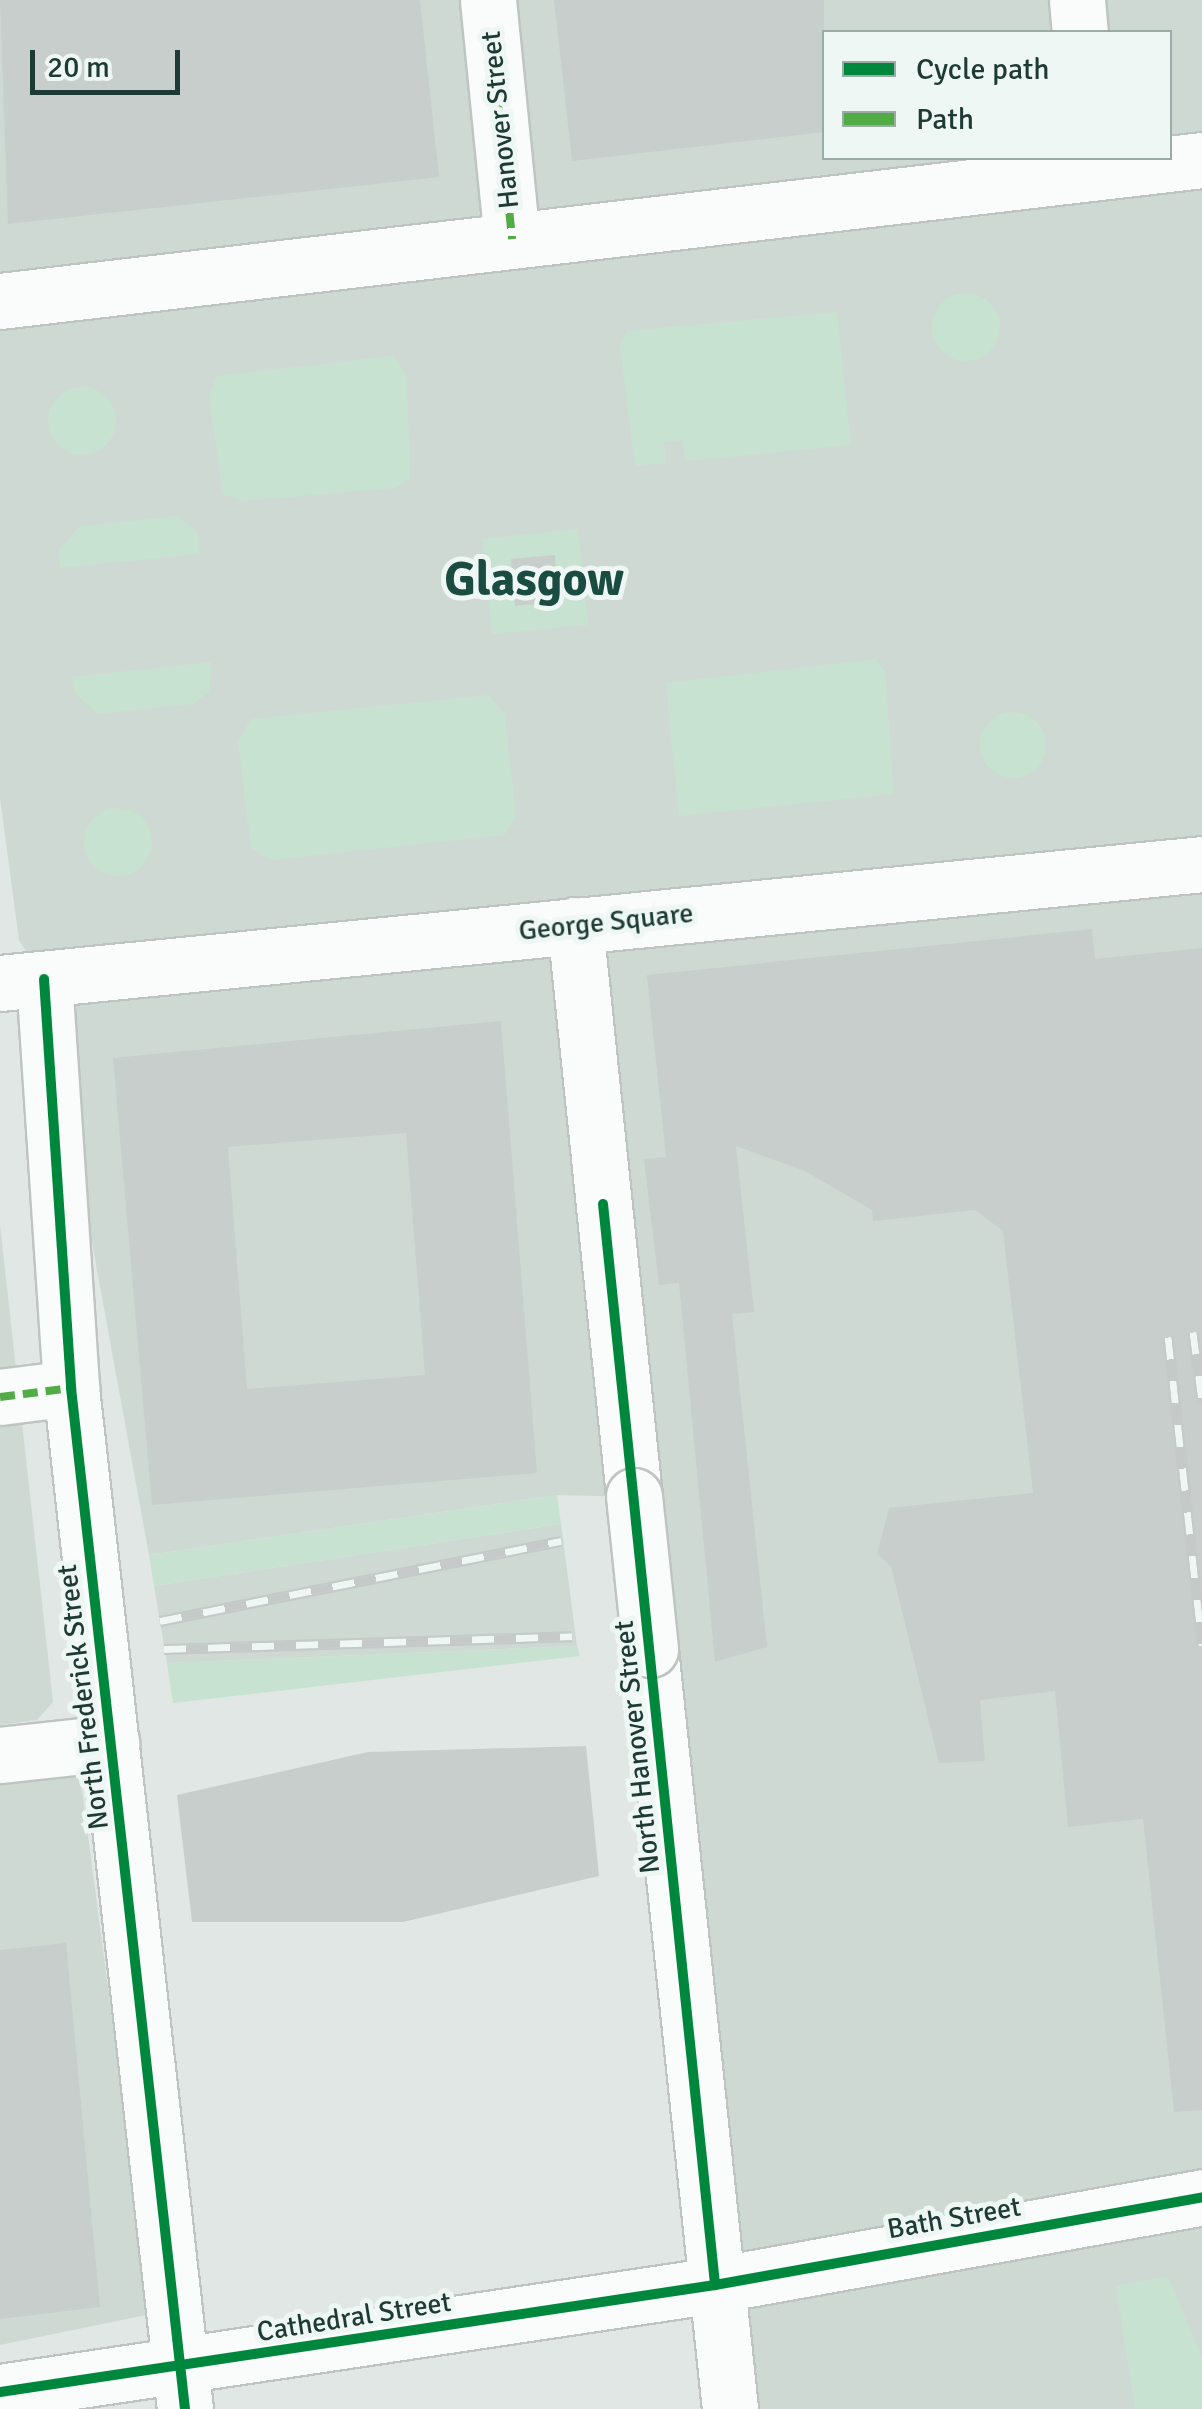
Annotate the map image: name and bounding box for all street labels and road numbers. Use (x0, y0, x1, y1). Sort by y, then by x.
street label: Hanover Street (474, 30, 526, 210)
street label: George Square (517, 896, 695, 948)
street label: North Frederick Street (50, 1562, 116, 1832)
street label: North Hanover Street (607, 1619, 667, 1875)
street label: Bath Street (885, 2190, 1023, 2246)
street label: Cathedral Street (255, 2285, 453, 2349)

